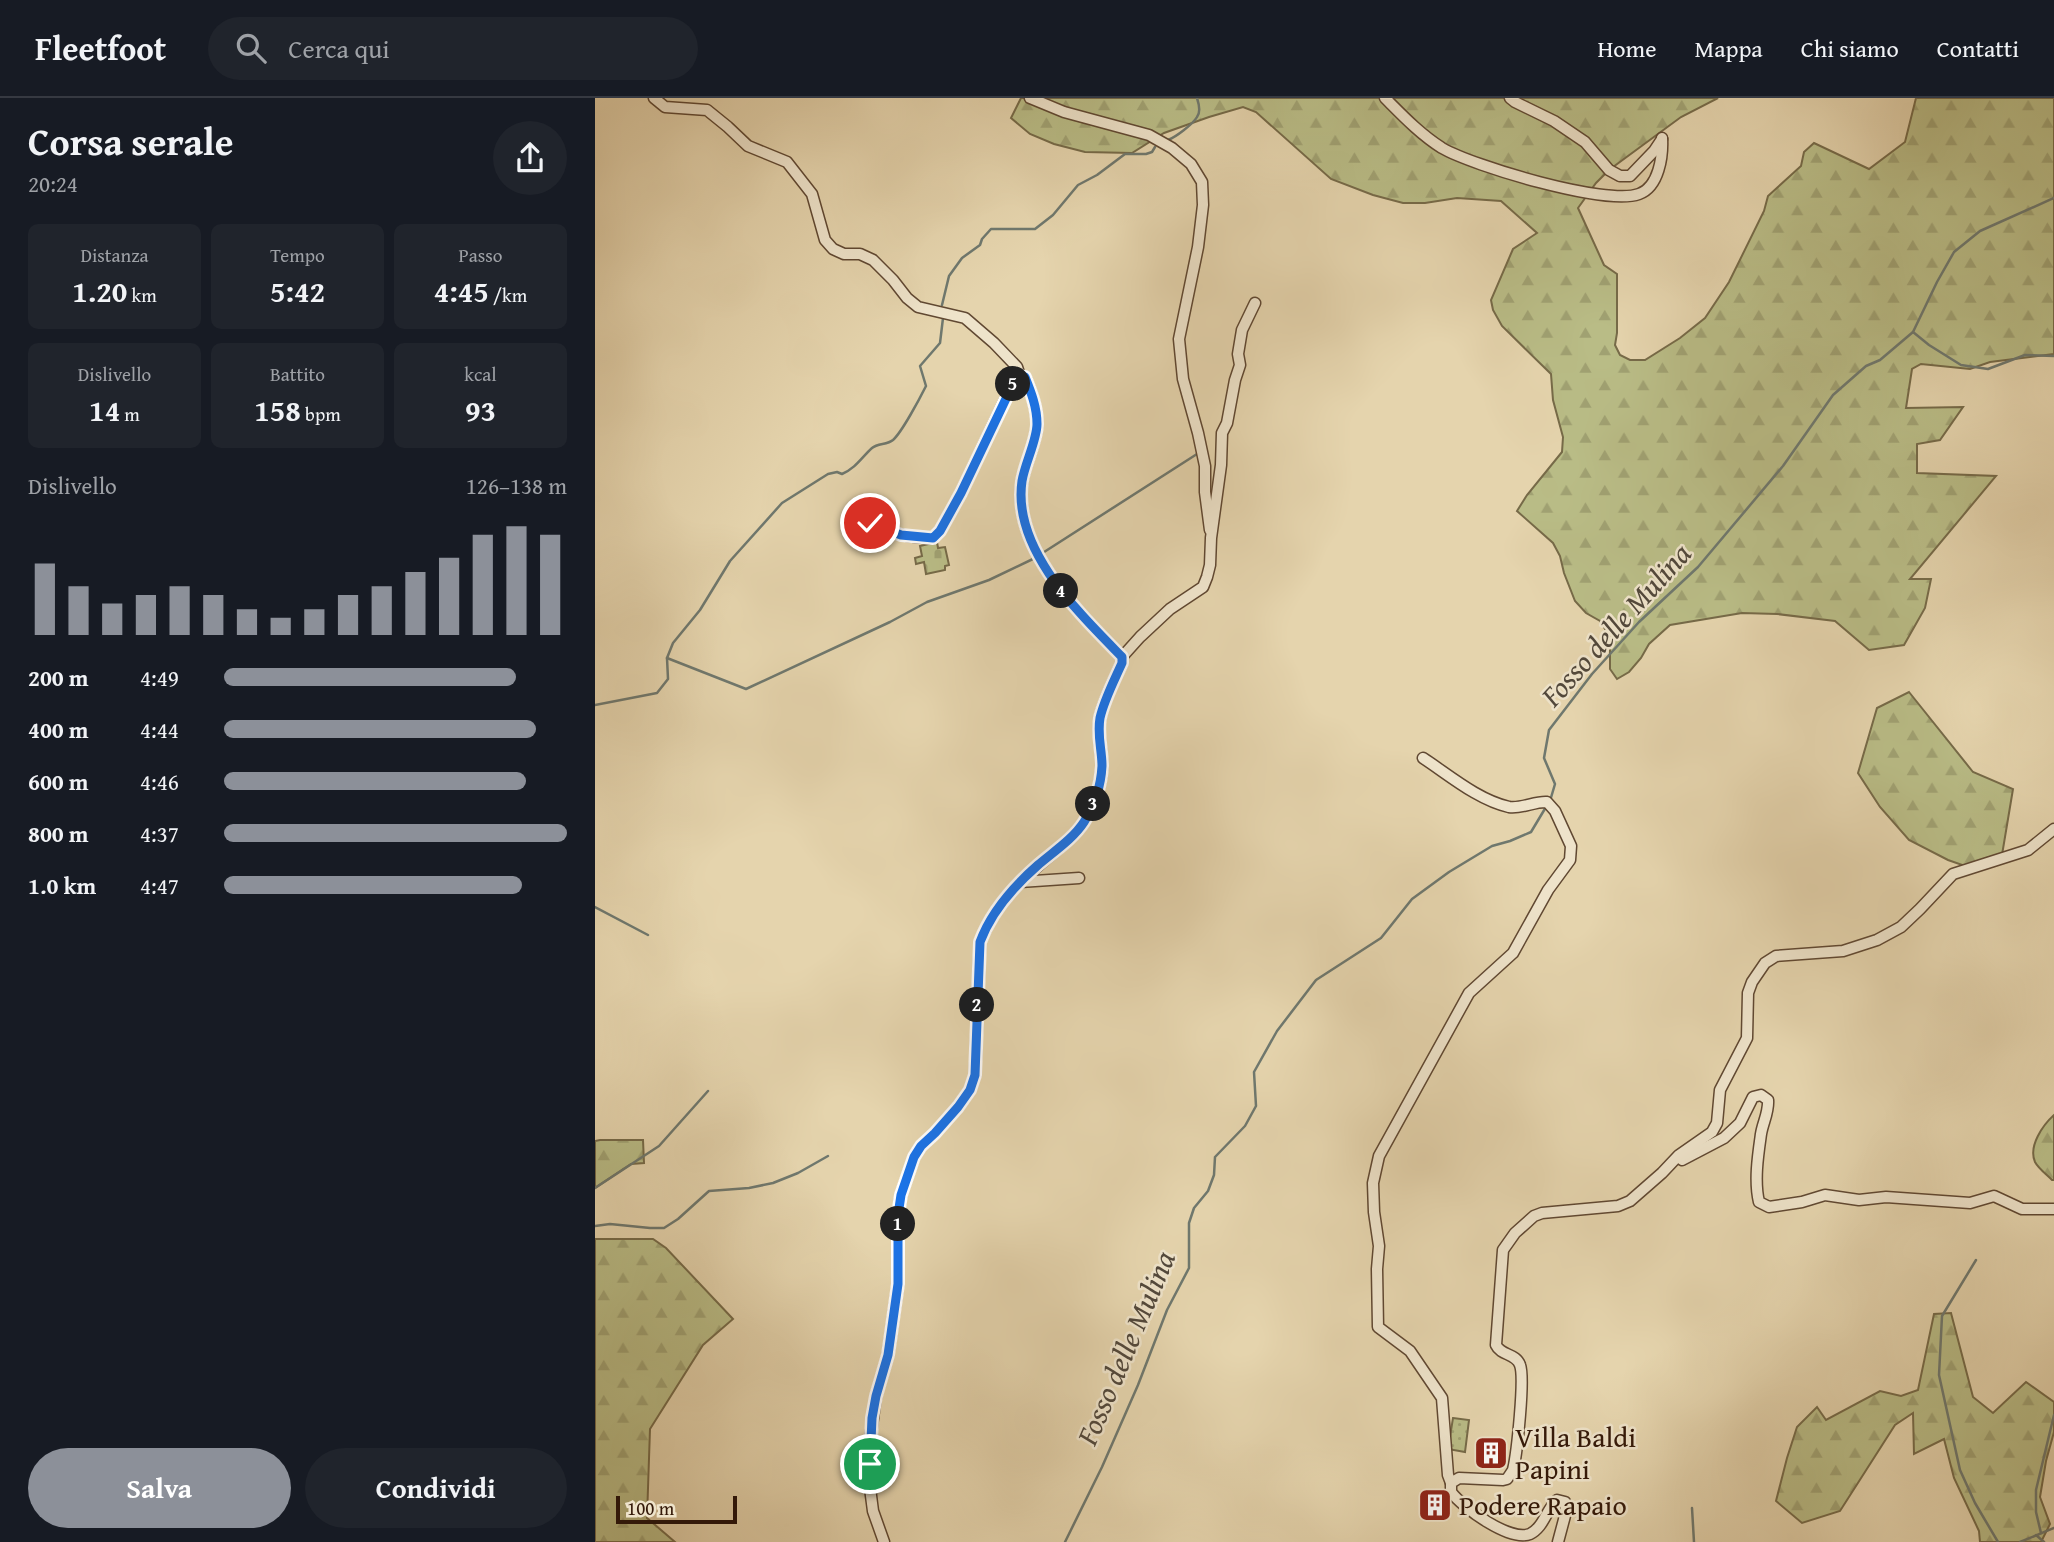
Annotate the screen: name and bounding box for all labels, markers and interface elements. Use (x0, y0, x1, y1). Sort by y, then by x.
search box (208, 17, 698, 80)
text: Fleetfoot (35, 24, 166, 72)
icon: search (232, 29, 270, 67)
text: Cerca qui (288, 29, 390, 68)
text: Home (1597, 31, 1656, 66)
text: Mappa (1694, 31, 1763, 66)
text: Chi siamo (1801, 31, 1899, 66)
text: Contatti (1937, 31, 2019, 66)
text: Corsa serale (28, 113, 233, 169)
button: share (493, 121, 567, 195)
text: 20:24 (28, 167, 78, 200)
text: Distanza (80, 241, 149, 269)
text: Tempo (270, 241, 325, 269)
text: Passo (459, 241, 502, 269)
text: 1.20 (72, 269, 127, 313)
text: 5:42 (270, 269, 325, 313)
text: 4:45 (434, 269, 489, 313)
text: km (127, 281, 157, 309)
text: /km (489, 281, 527, 309)
text: Dislivello (78, 360, 151, 388)
text: Battito (270, 360, 325, 388)
text: kcal (464, 360, 497, 388)
pin: 5 (995, 366, 1031, 402)
text: 5 (1008, 369, 1017, 397)
text: 14 (89, 388, 120, 432)
text: 158 (254, 388, 301, 432)
text: 93 (465, 388, 496, 432)
text: m (120, 400, 140, 428)
text: bpm (301, 400, 341, 428)
text: Dislivello (28, 469, 117, 502)
text: 126–138 m (466, 469, 567, 502)
pin (840, 493, 900, 553)
icon: check (851, 504, 889, 542)
water label: Fosso delle Mulina (1529, 533, 1701, 717)
pin: 4 (1043, 574, 1079, 608)
text: 4 (1056, 576, 1065, 604)
text: 200 m (28, 661, 89, 694)
text: 4:49 (140, 661, 179, 694)
text: 400 m (28, 713, 89, 746)
text: 4:44 (140, 713, 179, 746)
text: 600 m (28, 765, 89, 798)
text: 4:46 (140, 765, 179, 798)
pin: 3 (1075, 786, 1111, 822)
text: 3 (1088, 789, 1097, 817)
text: 800 m (28, 817, 89, 850)
text: 4:37 (140, 817, 179, 850)
text: 1.0 km (28, 869, 96, 902)
text: 4:47 (140, 869, 179, 902)
pin: 2 (959, 988, 995, 1023)
text: 2 (972, 990, 981, 1018)
pin: 1 (881, 1206, 915, 1242)
text: 1 (893, 1209, 902, 1237)
water label: Fosso delle Mulina (1064, 1244, 1186, 1452)
place label: Villa Baldi Papini (1515, 1416, 1636, 1489)
pin (840, 1434, 900, 1494)
building icon: Villa Baldi Papini (1472, 1434, 1510, 1472)
icon: arrive (851, 1445, 889, 1483)
button: Salva (28, 1448, 291, 1528)
button: Condividi (305, 1448, 567, 1528)
place label: Podere Rapaio (1459, 1484, 1627, 1525)
building icon: Podere Rapaio (1416, 1486, 1454, 1524)
scale bar (616, 1493, 737, 1525)
text: 100 m (627, 1494, 674, 1522)

